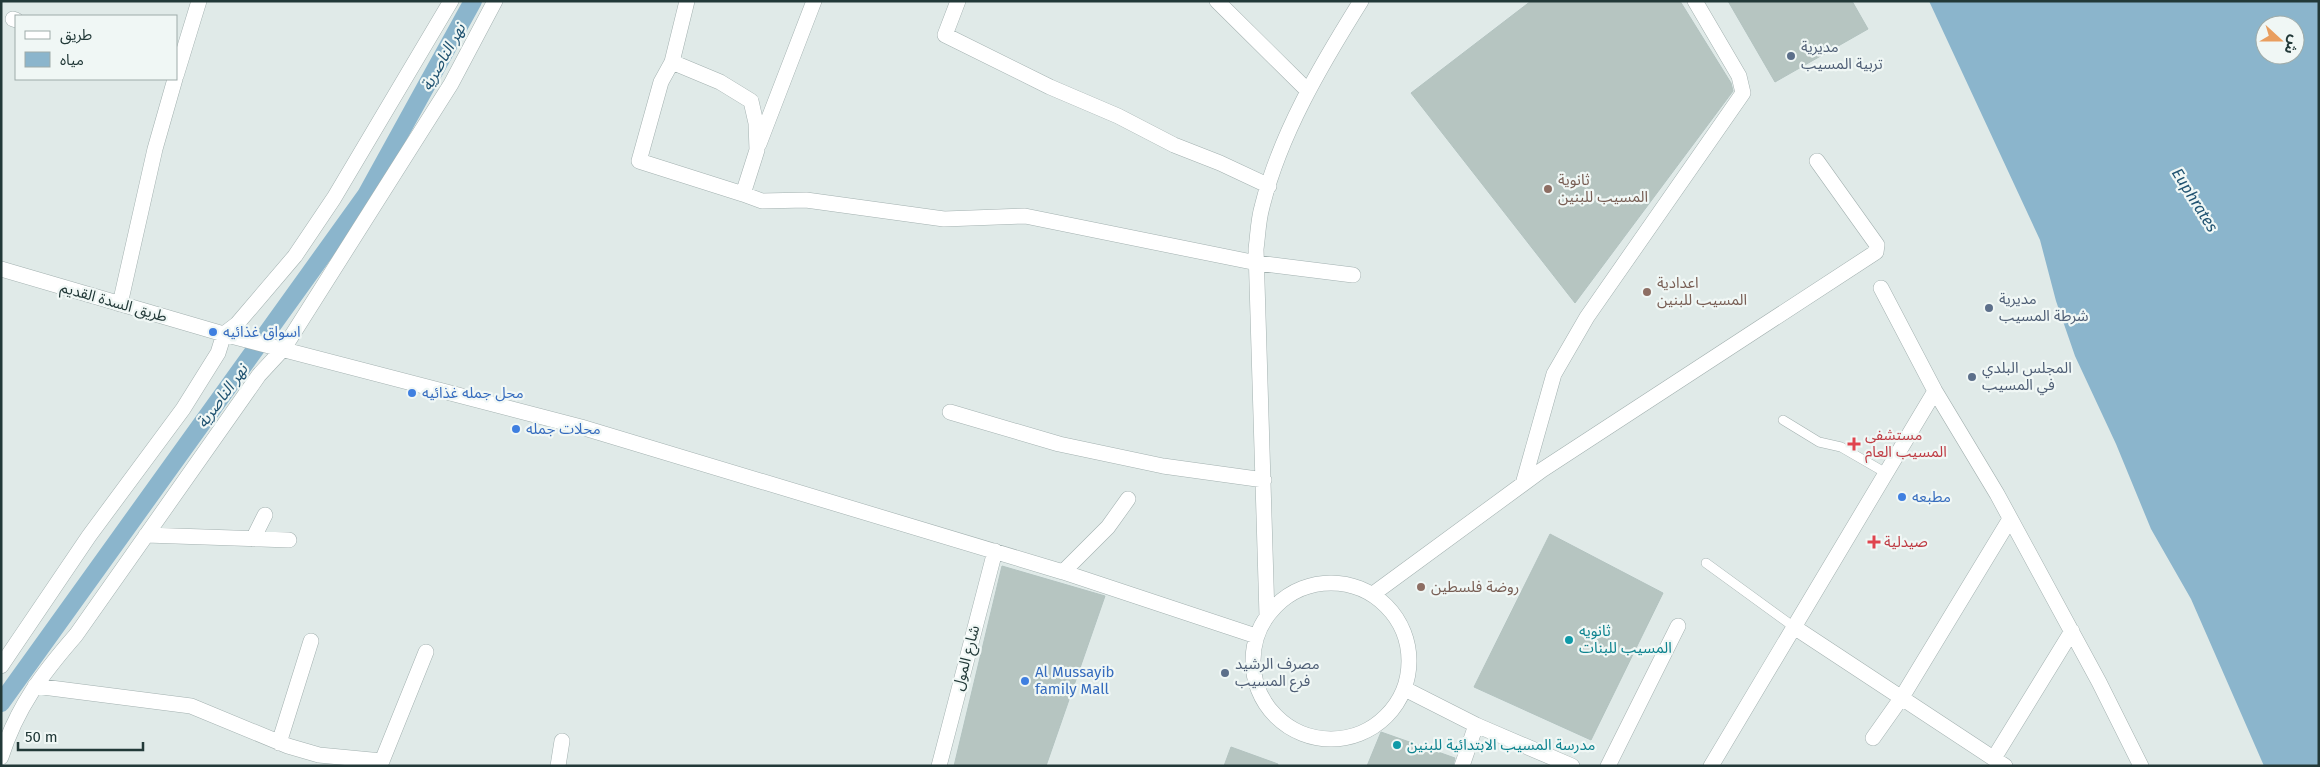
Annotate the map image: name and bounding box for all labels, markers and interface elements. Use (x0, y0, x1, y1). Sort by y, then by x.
legend (15, 15, 178, 80)
north arrow (2255, 15, 2305, 65)
water label: نهر الناصرية (417, 19, 470, 94)
text: طريق (60, 26, 92, 45)
text: ش (2280, 32, 2303, 56)
place label: مديرية تربية المسيب (1801, 38, 1883, 73)
marker: مديرية تربية المسيب (1785, 50, 1797, 62)
text: مياه (60, 51, 84, 69)
water label: Euphrates (2168, 165, 2222, 235)
place label: ثانوية المسيب للبنين (1558, 171, 1648, 206)
marker: ثانوية المسيب للبنين (1542, 183, 1554, 195)
place label: اعدادية المسيب للبنين (1657, 274, 1747, 309)
street label: طريق السدة القديم (58, 278, 169, 328)
marker: اعدادية المسيب للبنين (1641, 286, 1653, 298)
place label: مديرية شرطة المسيب (1999, 290, 2089, 325)
marker: مديرية شرطة المسيب (1983, 302, 1995, 314)
place label: اسواق غذائيه (223, 323, 301, 341)
marker: اسواق غذائيه (207, 326, 219, 338)
water label: نهر الناصرية (193, 359, 252, 432)
place label: المجلس البلدي في المسيب (1982, 359, 2072, 396)
marker: المجلس البلدي في المسيب (1966, 371, 1978, 383)
place label: محل جمله غذائيه (422, 384, 524, 402)
marker: محل جمله غذائيه (406, 387, 418, 399)
place label: محلات جمله (526, 420, 601, 438)
marker: محلات جمله (510, 423, 522, 435)
place label: مستشفى المسيب العام (1865, 426, 1947, 463)
marker: مستشفى المسيب العام (1847, 437, 1861, 451)
place label: مطبعه (1912, 488, 1951, 506)
marker: مطبعه (1896, 491, 1908, 503)
place label: صيدلية (1884, 533, 1928, 551)
marker: صيدلية (1868, 536, 1880, 548)
place label: روضة فلسطين (1431, 578, 1519, 596)
marker: روضة فلسطين (1415, 581, 1427, 593)
place label: ثانويه المسيب للبنات (1579, 622, 1672, 657)
street label: شارع المول (949, 623, 986, 693)
marker: ثانويه المسيب للبنات (1563, 634, 1575, 646)
place label: مصرف الرشيد فرع المسيب (1235, 655, 1320, 693)
place label: Al Mussayib family Mall (1035, 663, 1115, 698)
marker: مصرف الرشيد فرع المسيب (1219, 667, 1231, 679)
marker: Al Mussayib family Mall (1019, 675, 1031, 687)
scale bar (18, 720, 142, 752)
text: 50 m (25, 728, 58, 746)
place label: مدرسة المسيب الابتدائية للبنين (1407, 736, 1595, 754)
marker: مدرسة المسيب الابتدائية للبنين (1391, 739, 1403, 751)

